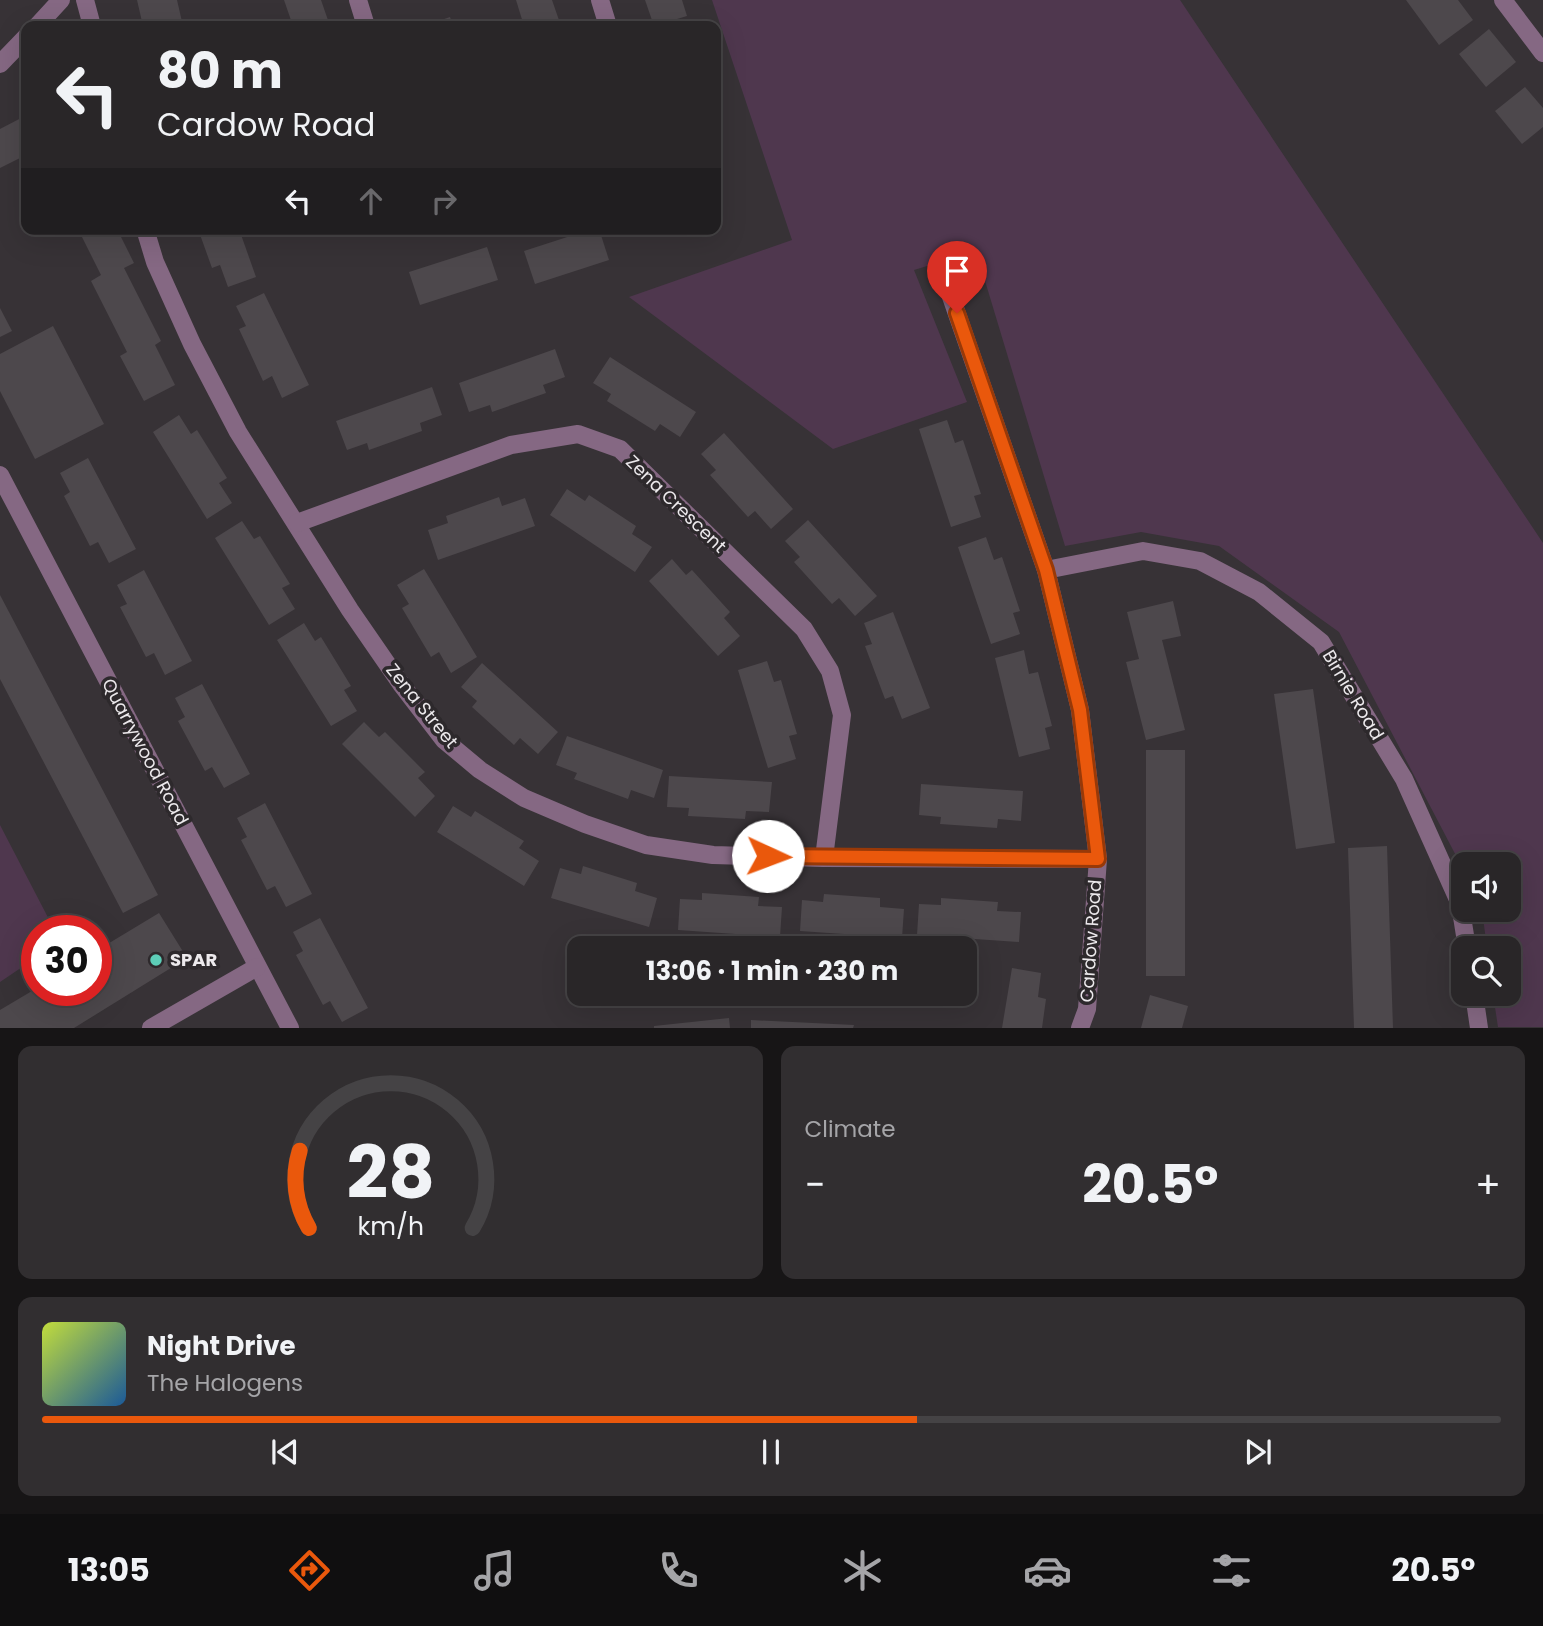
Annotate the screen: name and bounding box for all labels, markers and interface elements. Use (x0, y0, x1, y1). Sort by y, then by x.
text: 80 m (157, 37, 283, 105)
icon: left (42, 49, 133, 140)
text: Cardow Road (157, 102, 375, 147)
icon: left (279, 182, 317, 220)
icon: ahead (352, 182, 390, 220)
icon: right (425, 182, 463, 220)
pin (927, 241, 987, 313)
icon: arrive (938, 252, 976, 290)
street label: Zena Crescent (621, 449, 732, 558)
street label: Birnie Road (1317, 645, 1390, 744)
street label: Zena Street (381, 658, 464, 753)
street label: Quarrywood Road (96, 674, 195, 830)
position arrow (731, 819, 805, 893)
map controls (1451, 852, 1521, 1006)
button: sound (1451, 852, 1521, 922)
street label: Cardow Road (1074, 879, 1107, 1003)
speed limit sign: 30 (21, 915, 112, 1006)
button: search (1451, 936, 1521, 1006)
place label: SPAR (170, 947, 218, 972)
marker: SPAR (148, 952, 164, 968)
text: 13:06 · 1 min · 230 m (646, 953, 898, 989)
text: Climate (805, 1113, 895, 1145)
text: 28 (346, 1123, 435, 1224)
text: 20.5° (1082, 1148, 1218, 1221)
text: − (805, 1158, 825, 1211)
text: + (1475, 1158, 1501, 1211)
text: km/h (357, 1209, 424, 1244)
text: Night Drive (147, 1328, 295, 1364)
text: The Halogens (147, 1367, 303, 1399)
icon: previous (266, 1433, 304, 1471)
icon: pause (752, 1433, 790, 1471)
icon: next (1239, 1433, 1277, 1471)
icon: directions (285, 1546, 334, 1595)
icon: music (470, 1546, 519, 1595)
icon: phone (654, 1546, 703, 1595)
icon: climate (838, 1546, 887, 1595)
icon: car (1023, 1546, 1072, 1595)
icon: filters (1207, 1546, 1256, 1595)
text: 13:05 (68, 1547, 150, 1592)
text: 20.5° (1391, 1547, 1475, 1592)

